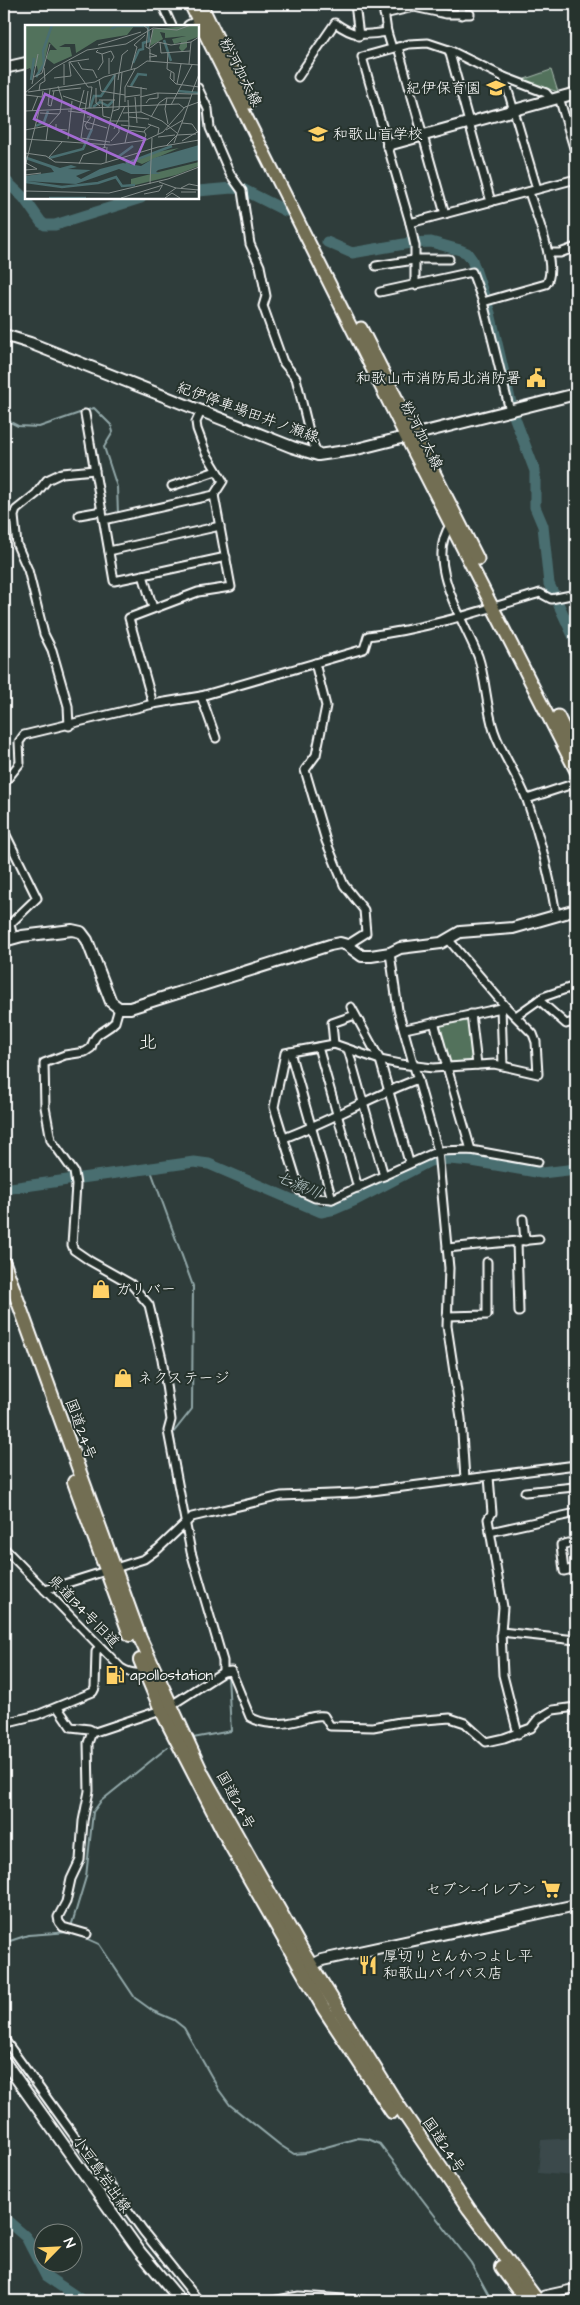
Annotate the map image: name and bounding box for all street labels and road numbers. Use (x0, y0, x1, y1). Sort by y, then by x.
street label: 粉河加太線 (214, 34, 267, 110)
street label: 紀伊停車場田井ノ瀬線 (174, 377, 322, 448)
street label: 粉河加太線 (395, 397, 448, 473)
street label: 国道24号 (60, 1396, 101, 1463)
street label: 県道134号旧道 (43, 1570, 124, 1653)
street label: 国道24号 (211, 1767, 260, 1833)
street label: 国道24号 (417, 2113, 470, 2178)
street label: 小豆島岩出線 (67, 2131, 136, 2217)

